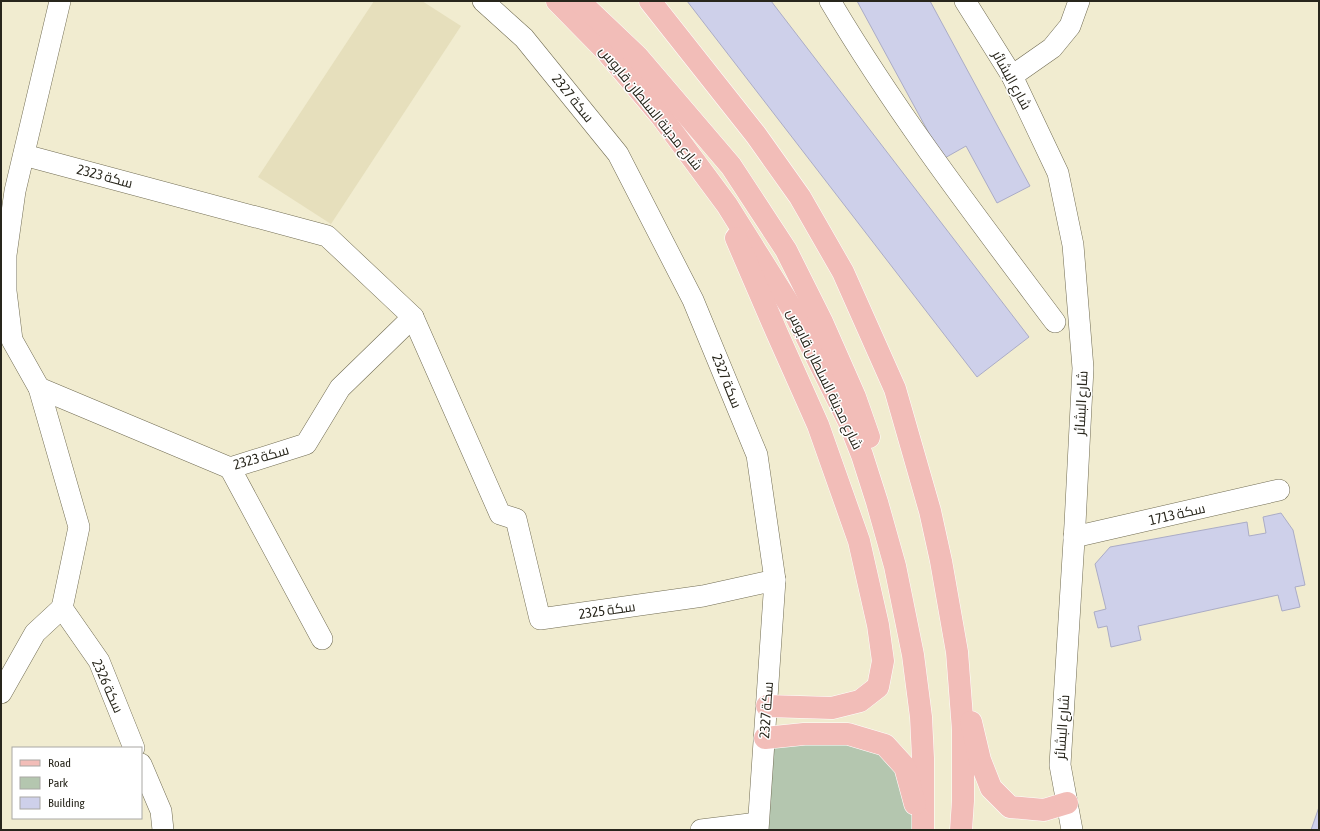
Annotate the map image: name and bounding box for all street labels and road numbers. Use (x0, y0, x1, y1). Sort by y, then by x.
street label: شارع مدينة السلطان قابوس (595, 43, 706, 174)
street label: شارع البشائر (988, 47, 1035, 113)
street label: سكة 2327 (549, 71, 597, 125)
street label: سكة 2323 (75, 161, 135, 191)
street label: شارع مدينة السلطان قابوس (783, 306, 866, 452)
street label: سكة 2327 (709, 352, 745, 410)
street label: شارع البشائر (1071, 370, 1092, 437)
street label: سكة 2323 (231, 441, 291, 473)
street label: سكة 1713 (1147, 500, 1207, 528)
street label: سكة 2325 (578, 598, 636, 622)
street label: سكة 2326 (89, 657, 127, 715)
street label: سكة 2327 (756, 681, 776, 739)
street label: شارع البشائر (1052, 694, 1073, 761)

